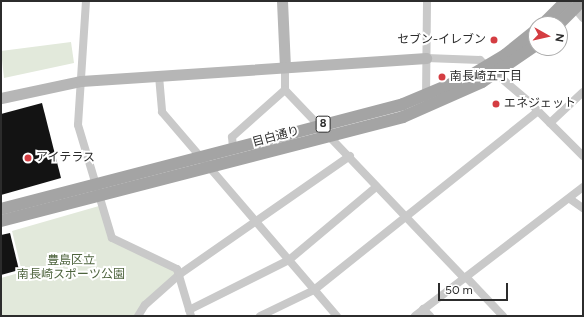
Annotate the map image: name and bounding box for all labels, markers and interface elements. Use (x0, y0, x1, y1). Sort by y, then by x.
north arrow (528, 16, 568, 56)
text: N (552, 32, 566, 43)
place label: セブン-イレブン (397, 33, 486, 47)
marker: セブン-イレブン (489, 35, 499, 45)
place label: 南長崎五丁目 (450, 70, 522, 84)
marker: 南長崎五丁目 (437, 72, 447, 82)
place label: エネジェット (504, 97, 576, 111)
marker: エネジェット (491, 99, 501, 109)
road number: 8 (315, 115, 331, 133)
street label: 目白通り (251, 124, 301, 150)
place label: アイテラス (36, 151, 96, 165)
marker: アイテラス (23, 153, 33, 163)
park label: 豊島区立 南長崎スポーツ公園 (17, 254, 125, 282)
scale bar (440, 275, 510, 301)
text: 50 m (445, 283, 473, 297)

